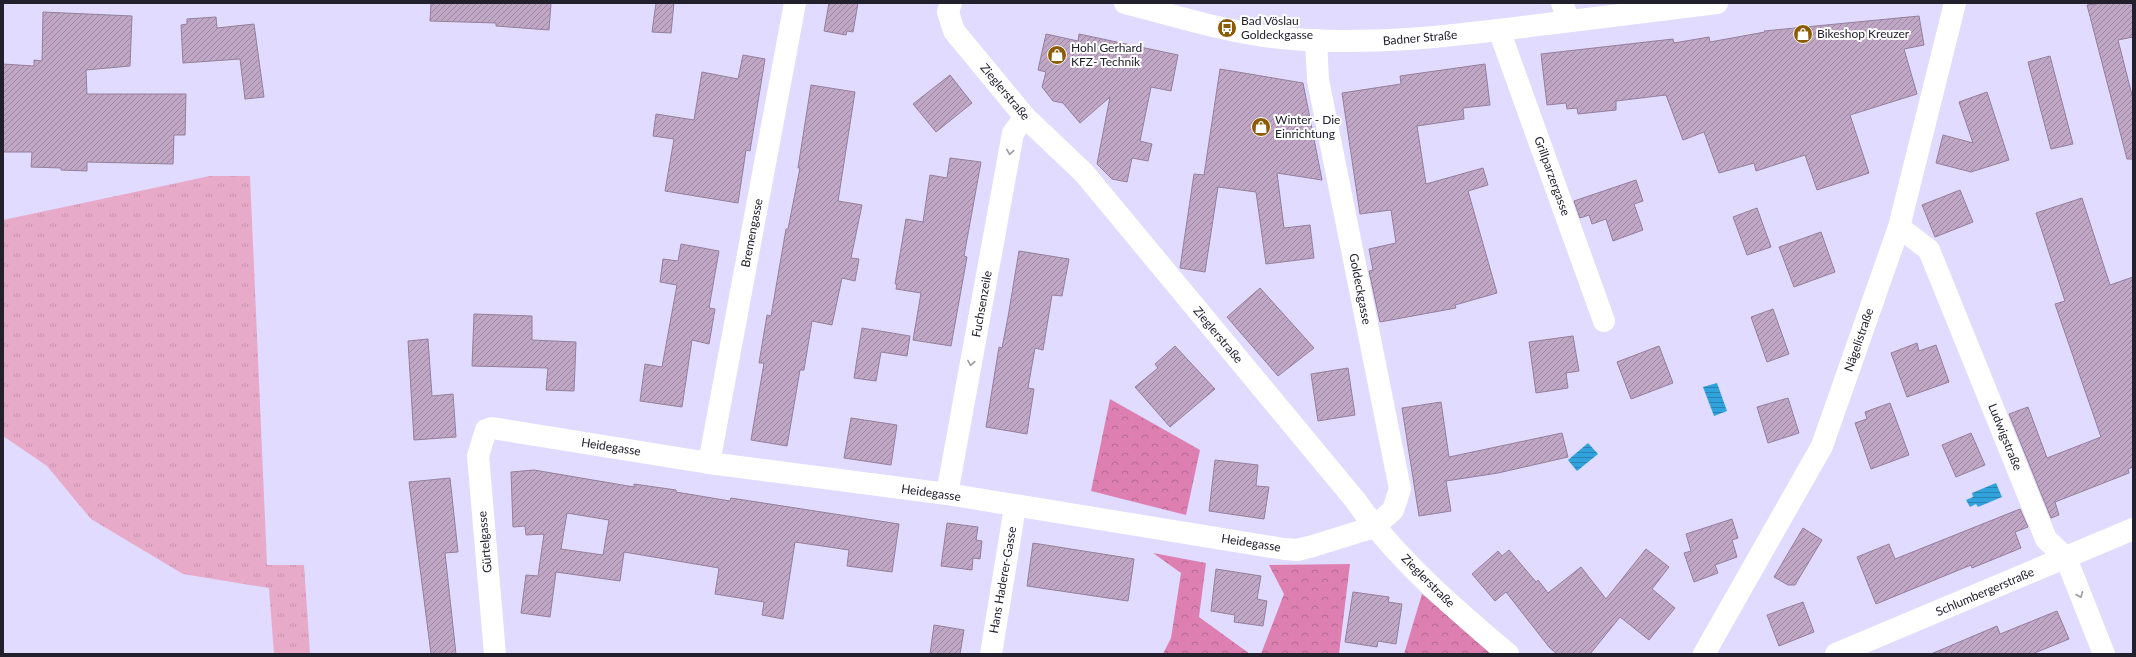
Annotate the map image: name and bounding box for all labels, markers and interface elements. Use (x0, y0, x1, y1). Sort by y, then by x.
place label: Bad Vöslau Goldeckgasse (1241, 13, 1313, 42)
bus stop icon: Bad Vöslau Goldeckgasse (1216, 17, 1238, 39)
shop icon: Bikeshop Kreuzer (1792, 23, 1814, 45)
place label: Bikeshop Kreuzer (1817, 26, 1910, 41)
street label: Badner Straße (1382, 27, 1458, 48)
place label: Hohl Gerhard KFZ- Technik (1071, 40, 1142, 69)
shop icon: Hohl Gerhard KFZ- Technik (1046, 44, 1068, 66)
street label: Zieglerstraße (977, 60, 1033, 123)
place label: Winter - Die Einrichtung (1275, 112, 1340, 141)
shop icon: Winter - Die Einrichtung (1250, 116, 1272, 138)
street label: Grillparzergasse (1531, 134, 1574, 218)
one-way arrow (1006, 149, 1014, 155)
street label: Bremengasse (737, 197, 766, 269)
street label: Goldeckgasse (1346, 252, 1375, 326)
street label: Fuchsenzeile (968, 269, 995, 338)
street label: Zieglerstraße (1190, 303, 1246, 366)
street label: Nägelistraße (1841, 306, 1876, 374)
one-way arrow (967, 359, 976, 366)
street label: Ludwigstraße (1985, 401, 2026, 472)
street label: Heidegasse (580, 434, 642, 459)
street label: Heidegasse (900, 481, 962, 504)
street label: Gürtelgasse (474, 510, 495, 574)
street label: Hans Haderer-Gasse (986, 525, 1019, 635)
street label: Heidegasse (1220, 530, 1282, 555)
street label: Zieglerstraße (1399, 551, 1458, 610)
street label: Schlumbergerstraße (1933, 564, 2036, 619)
one-way arrow (2076, 591, 2084, 598)

